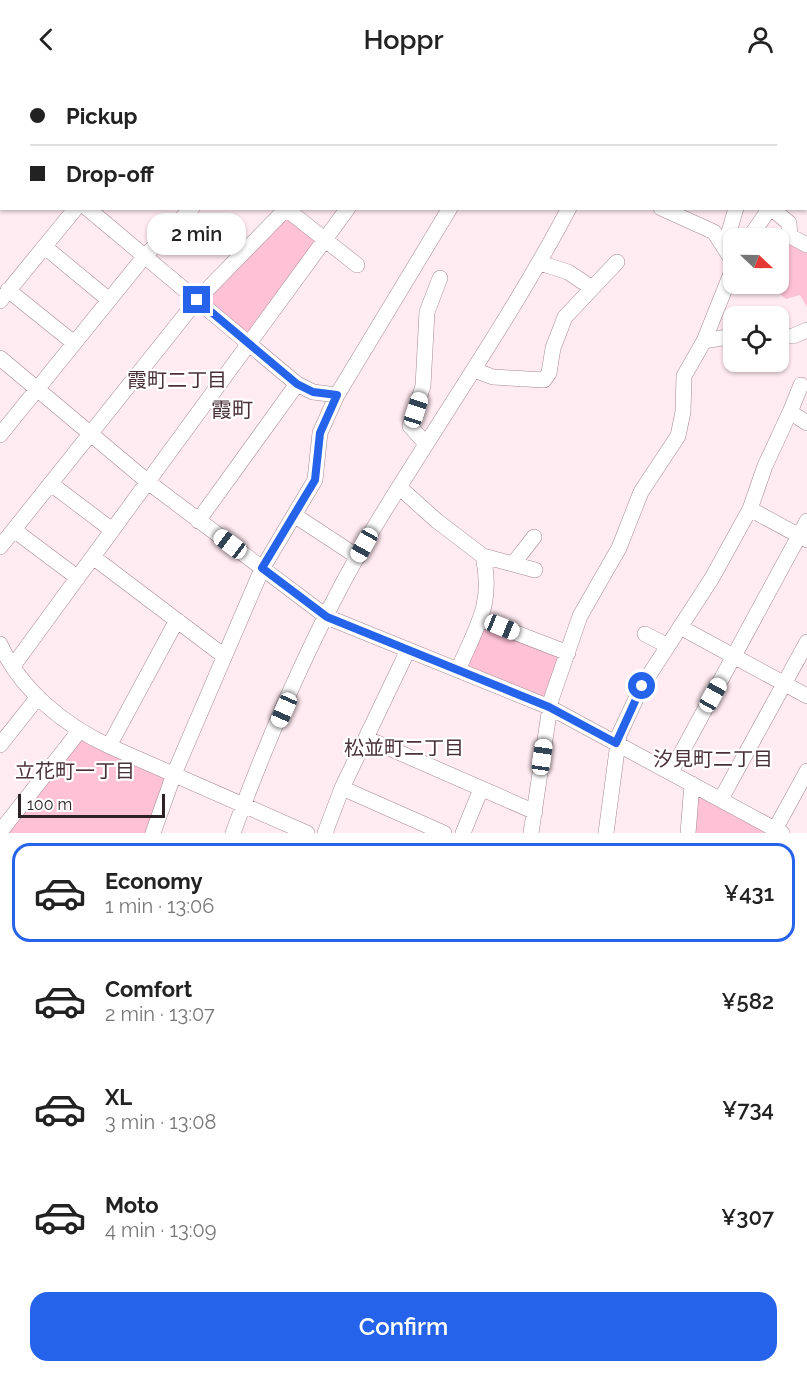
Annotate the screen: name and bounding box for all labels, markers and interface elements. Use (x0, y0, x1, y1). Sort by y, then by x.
icon: back (30, 23, 63, 56)
icon: person (744, 23, 777, 56)
text: Hoppr (363, 24, 444, 55)
text: Pickup (66, 103, 138, 129)
text: Drop-off (66, 161, 154, 187)
callout: 2 min (148, 213, 246, 255)
text: 2 min (171, 222, 222, 246)
north arrow (723, 228, 789, 294)
map controls (723, 228, 789, 372)
route end (183, 286, 210, 313)
button: locate (723, 306, 789, 372)
district label: 霞町二丁目 (127, 368, 227, 392)
car (402, 390, 430, 430)
district label: 霞町 (211, 397, 253, 422)
car (347, 525, 381, 565)
car (210, 526, 250, 562)
car (482, 612, 522, 642)
route start (628, 672, 655, 699)
car (696, 675, 730, 715)
car (268, 690, 300, 730)
district label: 松並町二丁目 (344, 736, 464, 760)
car (531, 738, 553, 776)
district label: 汐見町二丁目 (653, 747, 773, 771)
district label: 立花町一丁目 (15, 759, 135, 783)
scale bar (18, 791, 165, 818)
text: 100 m (27, 795, 72, 814)
icon: car (33, 866, 87, 920)
text: Economy (105, 868, 203, 894)
text: ¥431 (724, 880, 774, 906)
text: 1 min · 13:06 (105, 894, 214, 918)
icon: car (33, 974, 87, 1028)
text: Comfort (105, 976, 192, 1002)
text: ¥582 (721, 988, 774, 1014)
text: 2 min · 13:07 (105, 1002, 215, 1026)
icon: car (33, 1082, 87, 1136)
text: XL (105, 1084, 132, 1110)
text: ¥734 (722, 1096, 774, 1122)
text: 3 min · 13:08 (105, 1110, 216, 1134)
icon: car (33, 1190, 87, 1244)
text: Moto (105, 1192, 159, 1218)
text: ¥307 (721, 1204, 774, 1230)
text: 4 min · 13:09 (105, 1218, 216, 1242)
button: Confirm (30, 1292, 777, 1361)

